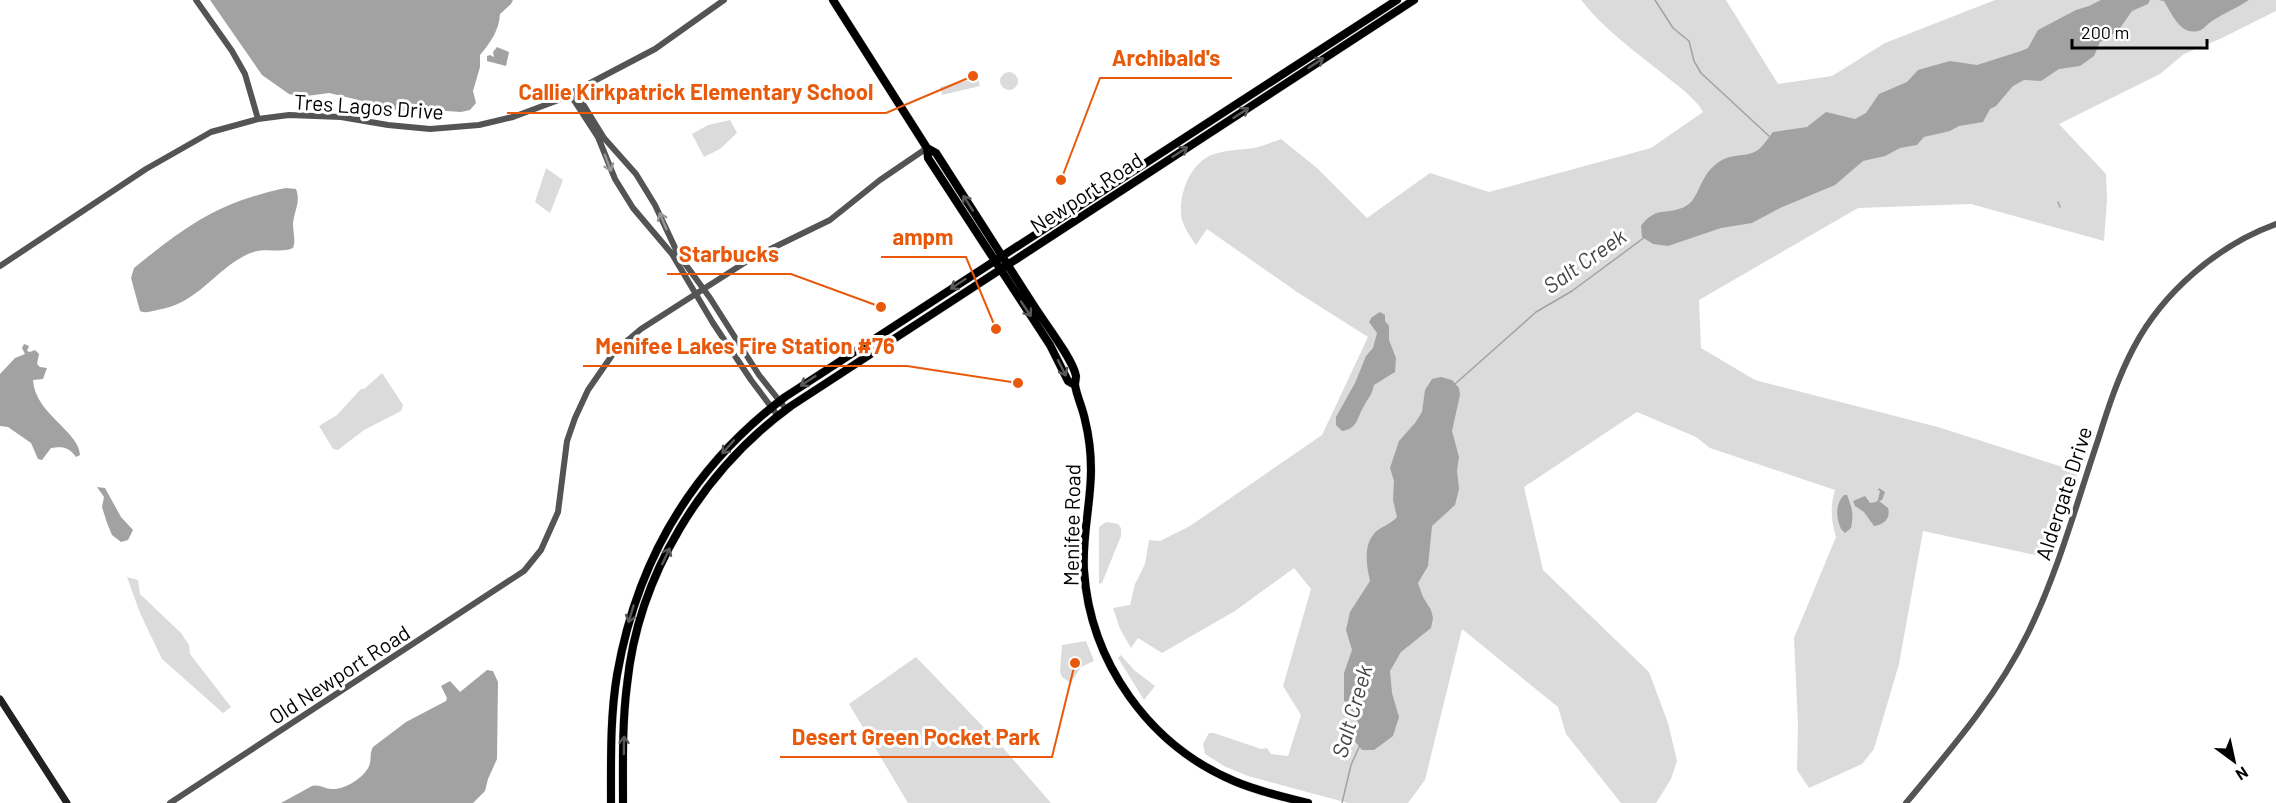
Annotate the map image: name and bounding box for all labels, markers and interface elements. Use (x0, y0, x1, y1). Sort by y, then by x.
scale bar (2072, 12, 2207, 50)
text: 200 m (2081, 21, 2129, 43)
callout: Archibald's (1100, 38, 1232, 78)
text: Archibald's (1112, 44, 1220, 70)
one-way arrow (1308, 57, 1325, 70)
callout: Callie Kirkpatrick Elementary School (507, 73, 886, 113)
text: Callie Kirkpatrick Elementary School (519, 78, 873, 104)
street label: Tres Lagos Drive (293, 88, 445, 124)
one-way arrow (1232, 107, 1248, 119)
street label: Newport Road (1025, 146, 1147, 238)
one-way arrow (1171, 146, 1188, 159)
one-way arrow (603, 154, 614, 172)
one-way arrow (962, 195, 974, 212)
one-way arrow (657, 213, 668, 231)
callout: ampm (881, 217, 966, 257)
water label: Salt Creek (1538, 222, 1631, 298)
text: ampm (893, 223, 953, 249)
callout: Starbucks (667, 234, 791, 274)
text: Starbucks (679, 240, 779, 266)
one-way arrow (949, 278, 966, 291)
one-way arrow (1020, 301, 1032, 317)
callout: Menifee Lakes Fire Station #76 (583, 326, 907, 366)
text: Menifee Lakes Fire Station #76 (595, 332, 895, 358)
one-way arrow (1057, 359, 1068, 377)
one-way arrow (800, 375, 817, 388)
street label: Aldergate Drive (2030, 423, 2096, 563)
one-way arrow (721, 439, 735, 454)
street label: Menifee Road (1057, 464, 1085, 586)
one-way arrow (660, 548, 672, 566)
one-way arrow (625, 604, 636, 623)
street label: Old Newport Road (264, 619, 414, 729)
water label: Salt Creek (1325, 661, 1377, 760)
callout: Desert Green Pocket Park (780, 717, 1052, 757)
text: Desert Green Pocket Park (792, 723, 1040, 749)
north arrow (2204, 731, 2264, 791)
one-way arrow (618, 735, 629, 755)
text: N (2233, 763, 2252, 785)

